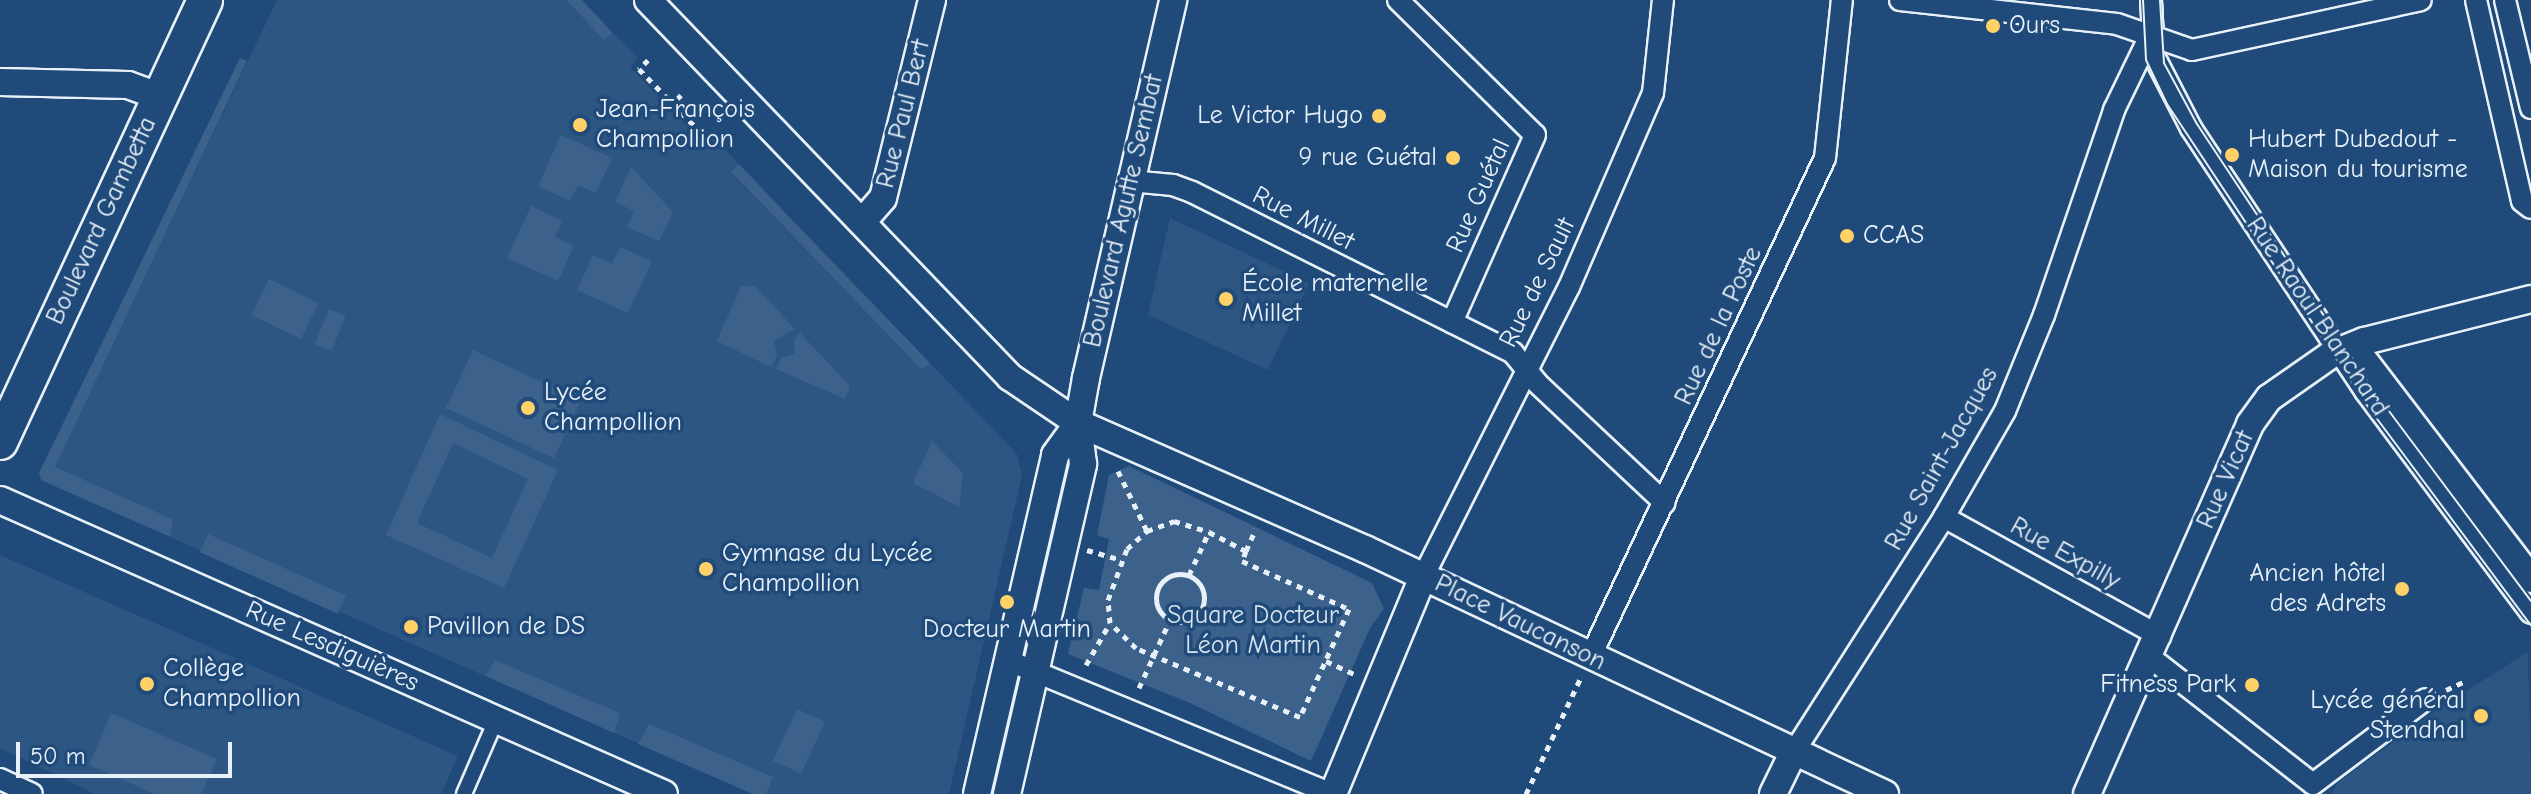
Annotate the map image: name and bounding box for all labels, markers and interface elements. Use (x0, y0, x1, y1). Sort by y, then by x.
place label: Ours (2009, 10, 2060, 42)
marker: Ours (1984, 17, 2002, 35)
street label: Rue Paul Bert (870, 37, 938, 191)
street label: Boulevard Agutte Sembat (1077, 71, 1171, 351)
place label: Jean-François Champollion (596, 94, 755, 156)
place label: Le Victor Hugo (1197, 100, 1363, 132)
marker: Le Victor Hugo (1370, 107, 1388, 125)
street label: Boulevard Gambetta (40, 112, 164, 330)
marker: Jean-François Champollion (571, 116, 589, 134)
place label: Hubert Dubedout - Maison du tourisme (2248, 124, 2468, 186)
street label: Rue Guétal (1440, 134, 1518, 258)
place label: 9 rue Guétal (1298, 142, 1437, 174)
marker: Hubert Dubedout - Maison du tourisme (2223, 146, 2241, 164)
marker: 9 rue Guétal (1444, 149, 1462, 167)
street label: Rue Millet (1247, 180, 1359, 258)
street label: Rue Raoul Blanchard (2239, 212, 2395, 422)
street label: Rue de Sault (1493, 213, 1583, 353)
place label: CCAS (1863, 220, 1924, 252)
marker: CCAS (1838, 227, 1856, 245)
street label: Rue de la Poste (1669, 242, 1769, 410)
place label: École maternelle Millet (1242, 268, 1428, 330)
marker: École maternelle Millet (1217, 290, 1235, 308)
street label: Rue Saint-Jacques (1879, 362, 2005, 556)
place label: Lycée Champollion (544, 377, 682, 438)
marker: Lycée Champollion (519, 399, 537, 417)
street label: Rue Vicat (2191, 426, 2261, 534)
street label: Rue Expilly (2004, 511, 2126, 597)
place label: Gymnase du Lycée Champollion (722, 538, 933, 600)
place label: Ancien hôtel des Adrets (2249, 558, 2386, 620)
marker: Gymnase du Lycée Champollion (697, 560, 715, 578)
street label: Place Vaucanson (1429, 568, 1611, 678)
marker: Ancien hôtel des Adrets (2393, 580, 2411, 598)
marker: Docteur Martin (998, 593, 1016, 611)
street label: Rue Lesdiguières (241, 595, 423, 699)
park label: Square Docteur Léon Martin (1167, 600, 1339, 662)
place label: Pavillon de DS (427, 611, 585, 643)
place label: Docteur Martin (923, 614, 1091, 646)
marker: Pavillon de DS (402, 618, 420, 636)
place label: Collège Champollion (163, 653, 301, 714)
place label: Fitness Park (2100, 669, 2236, 701)
marker: Collège Champollion (138, 675, 156, 693)
marker: Fitness Park (2243, 676, 2261, 694)
place label: Lycée général Stendhal (2310, 685, 2465, 746)
marker: Lycée général Stendhal (2472, 707, 2490, 725)
scale bar (20, 726, 236, 776)
text: 50 m (30, 742, 86, 770)

